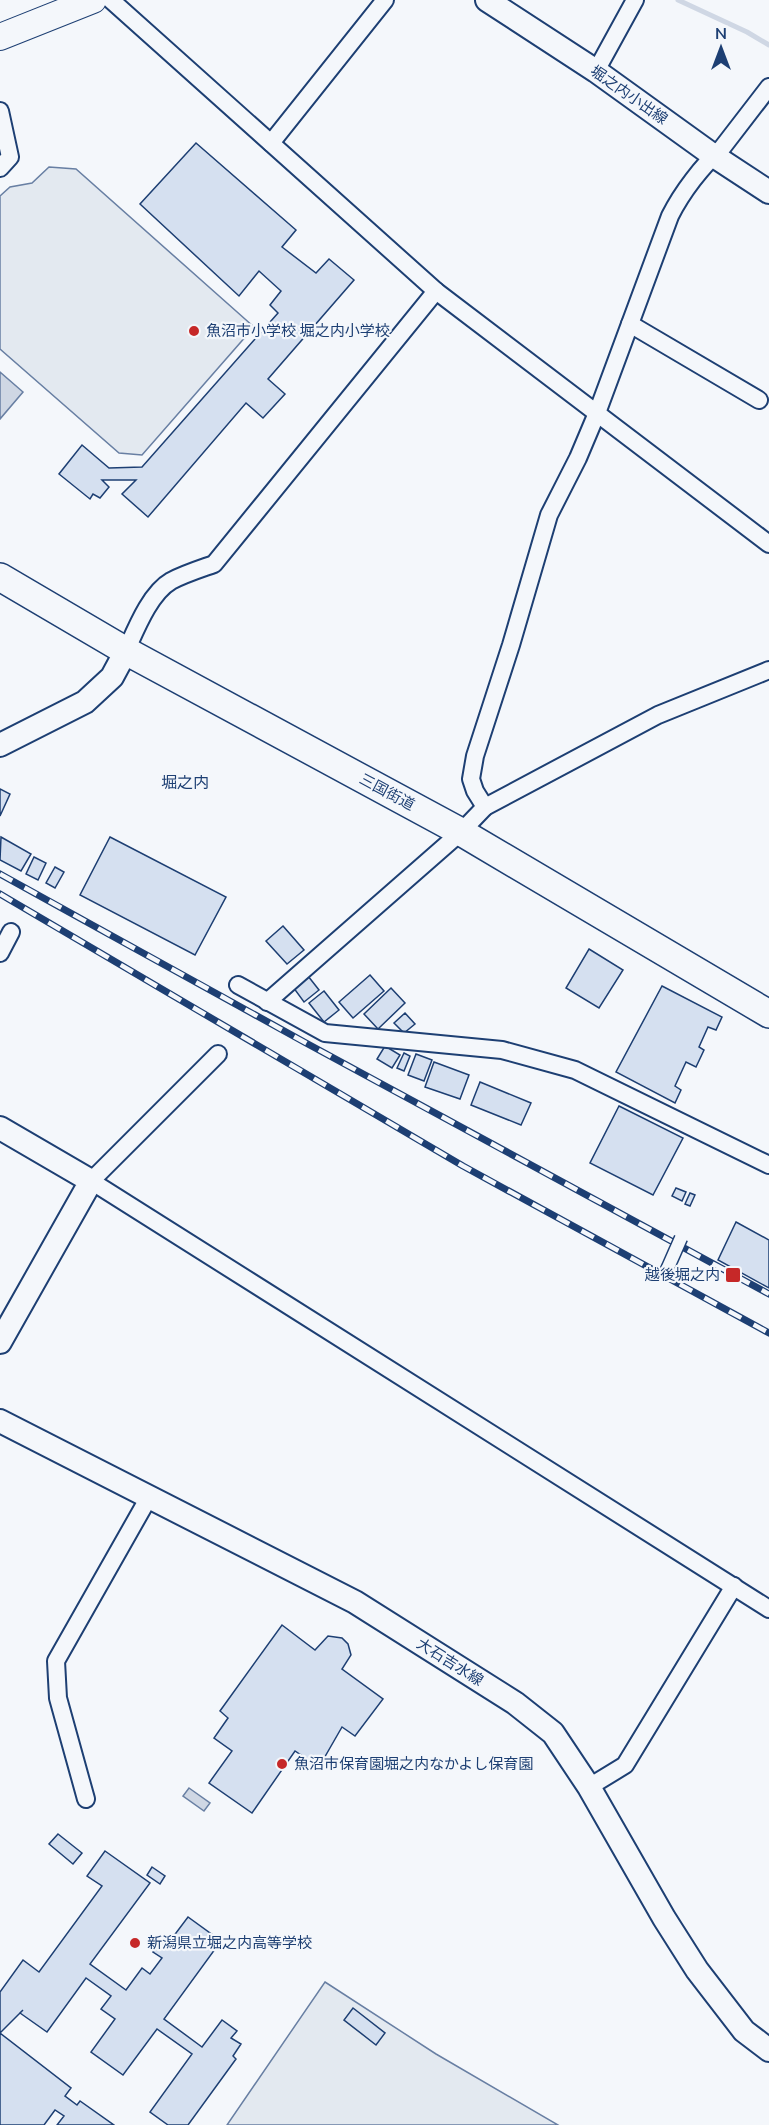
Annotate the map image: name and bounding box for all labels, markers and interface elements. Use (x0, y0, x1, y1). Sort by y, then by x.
north arrow (691, 18, 751, 78)
text: N (715, 23, 727, 45)
street label: 堀之内小出線 (586, 61, 672, 129)
place label: 魚沼市小学校 堀之内小学校 (206, 321, 390, 341)
marker: 魚沼市小学校 堀之内小学校 (187, 324, 201, 338)
street label: 三国街道 (356, 769, 418, 815)
district label: 堀之内 (161, 772, 209, 794)
place label: 越後堀之内 (644, 1265, 720, 1285)
marker: 越後堀之内 (724, 1266, 742, 1284)
street label: 大石吉水線 (413, 1634, 487, 1690)
place label: 魚沼市保育園堀之内なかよし保育園 (294, 1754, 533, 1774)
marker: 魚沼市保育園堀之内なかよし保育園 (275, 1757, 289, 1771)
place label: 新潟県立堀之内高等学校 (147, 1933, 312, 1953)
marker: 新潟県立堀之内高等学校 (128, 1936, 142, 1950)

